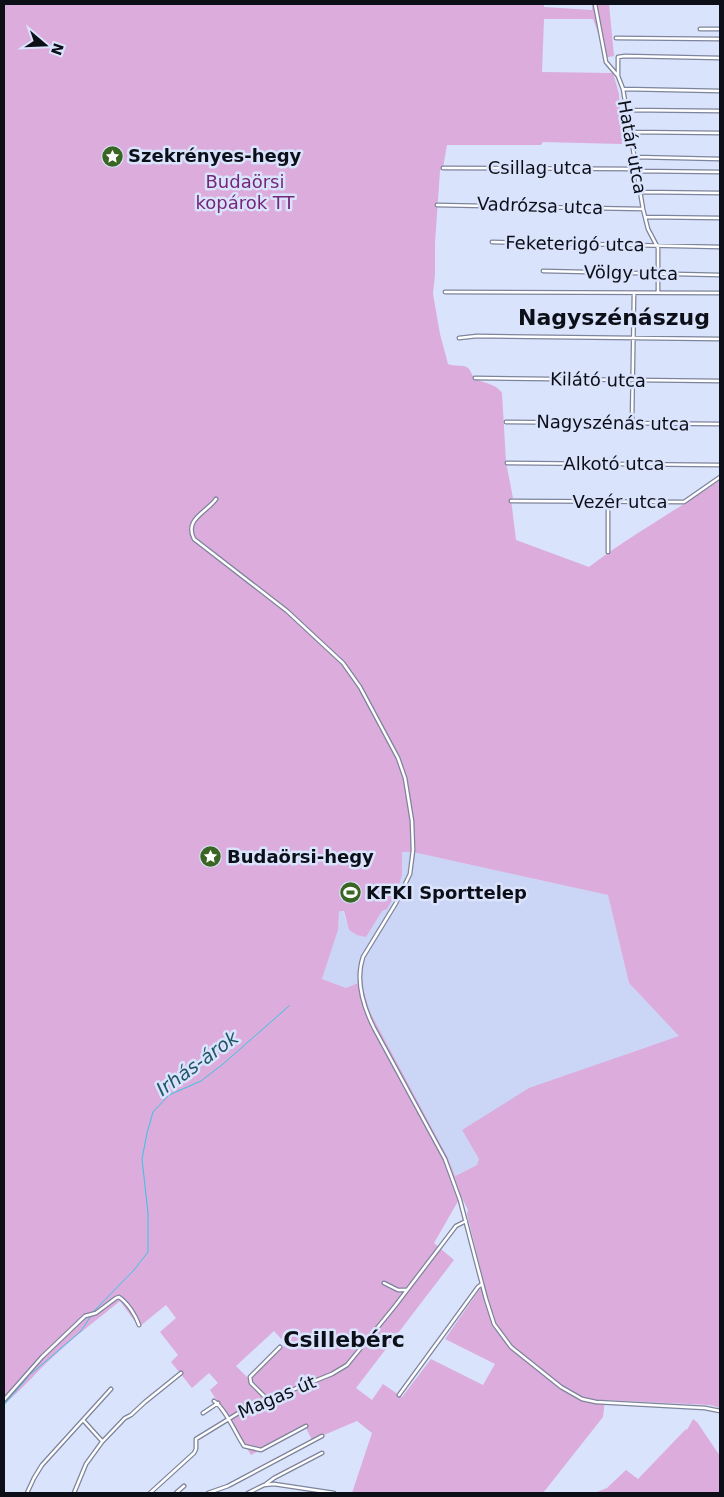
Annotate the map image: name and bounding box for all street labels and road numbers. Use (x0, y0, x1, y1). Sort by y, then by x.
street label: Határ utca (614, 98, 651, 196)
street label: Csillag utca (488, 157, 592, 178)
street label: Vadrózsa utca (477, 193, 604, 218)
street label: Feketerigó utca (505, 232, 645, 255)
street label: Völgy utca (584, 261, 678, 284)
street label: Kilátó utca (550, 368, 646, 391)
street label: Nagyszénás utca (536, 411, 690, 434)
street label: Alkotó utca (563, 453, 665, 474)
street label: Vezér utca (572, 491, 668, 512)
street label: Magas út (235, 1371, 319, 1422)

